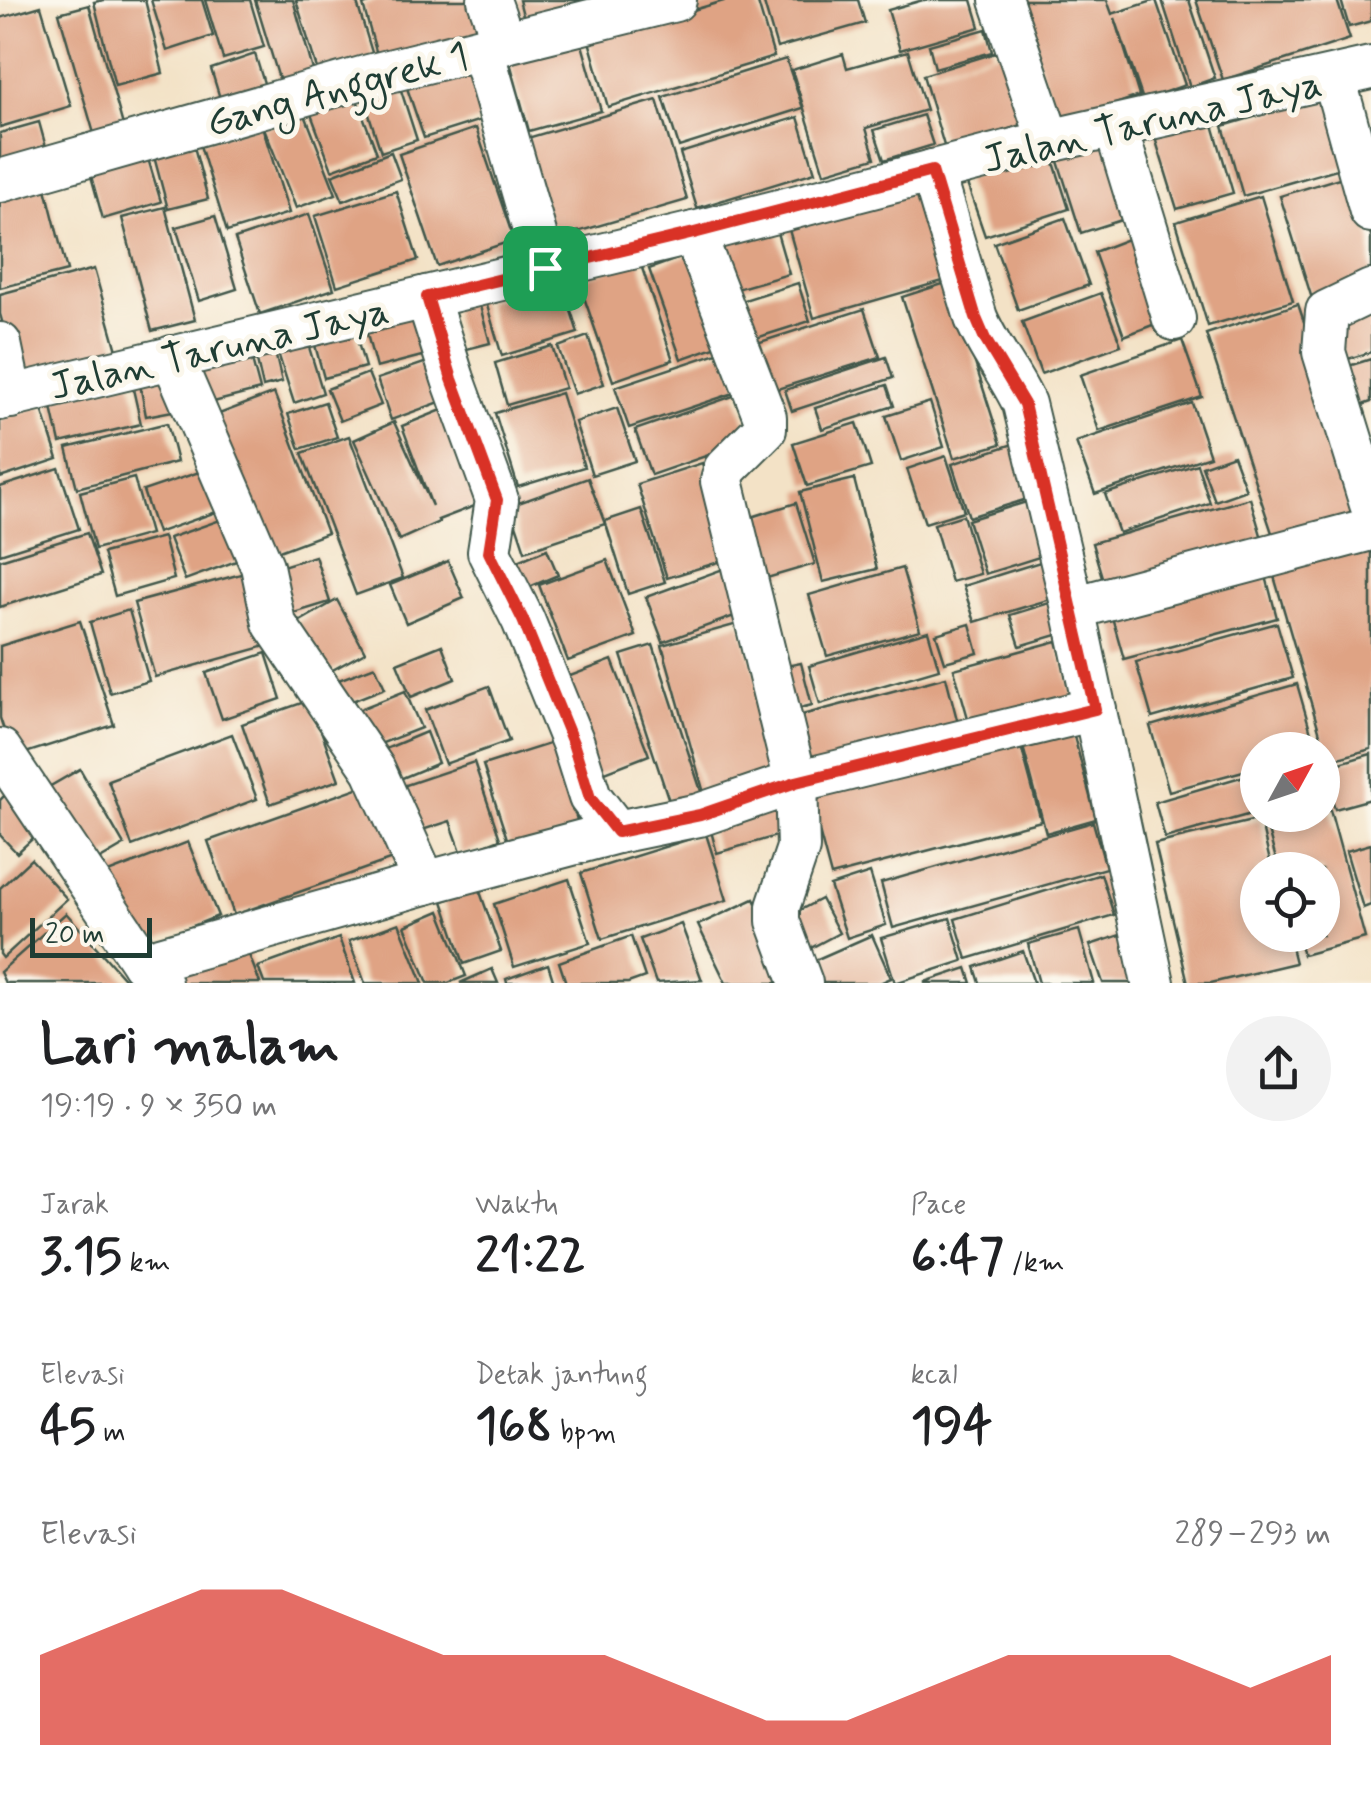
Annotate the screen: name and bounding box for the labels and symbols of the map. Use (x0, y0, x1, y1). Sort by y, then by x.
street label: Gang Anggrek 1 (201, 31, 475, 155)
street label: Jalan Taruna Jaya (978, 59, 1327, 187)
pin (503, 226, 588, 311)
street label: Jalan Taruna Jaya (45, 286, 394, 414)
north arrow (1240, 732, 1340, 832)
scale bar (30, 913, 152, 958)

